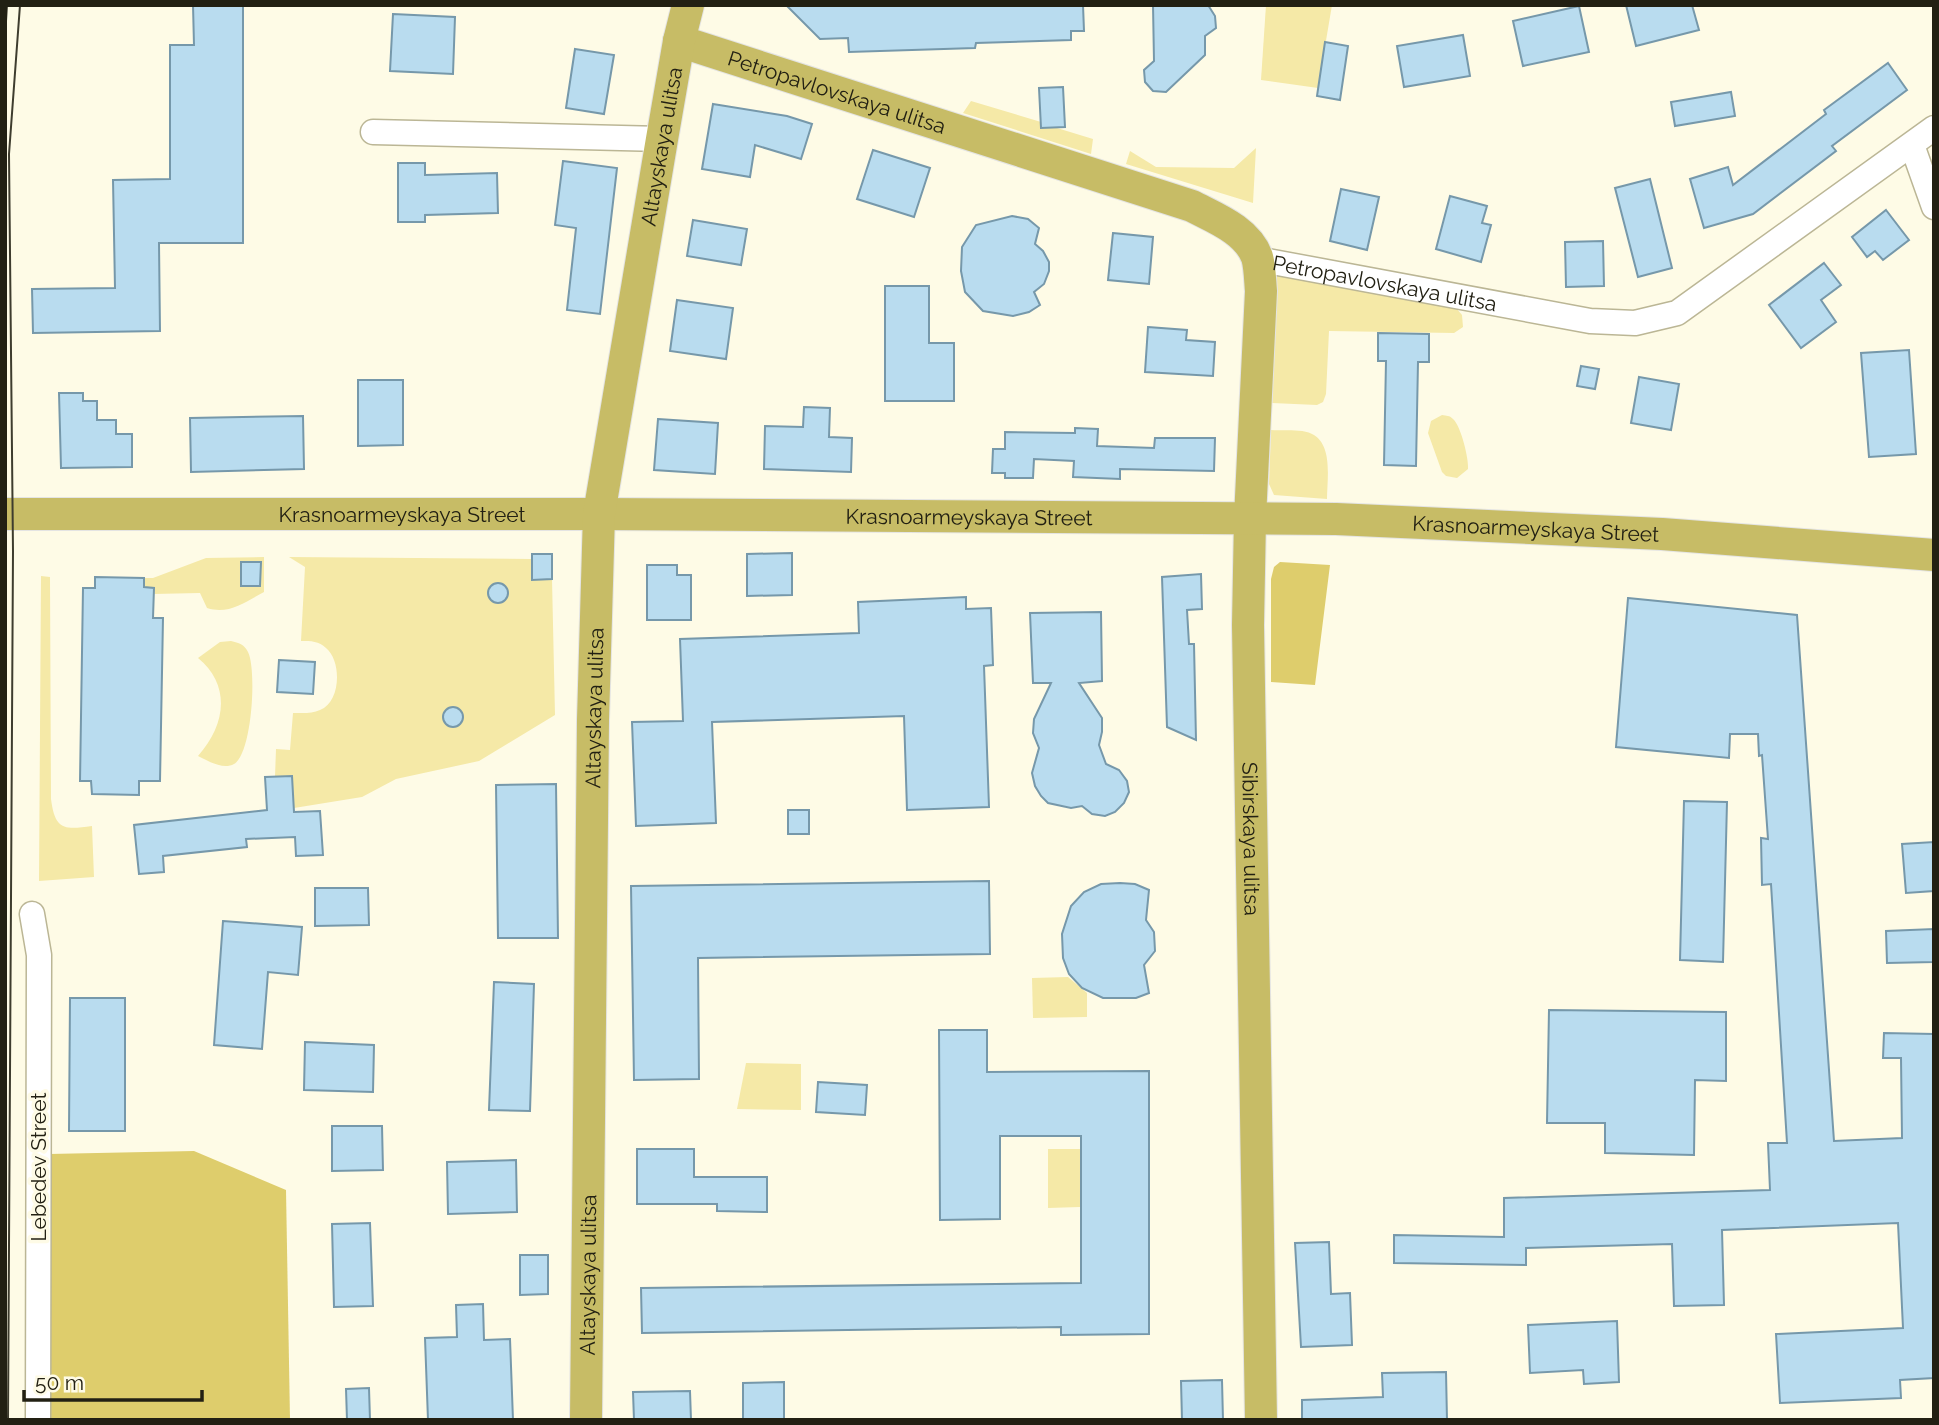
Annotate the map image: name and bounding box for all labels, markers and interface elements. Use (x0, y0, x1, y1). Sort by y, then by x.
street label: Petropavlovskaya ulitsa (725, 45, 949, 139)
street label: Altayskaya ulitsa (635, 65, 687, 228)
street label: Petropavlovskaya ulitsa (1271, 250, 1499, 316)
street label: Krasnoarmeyskaya Street (278, 502, 526, 527)
street label: Krasnoarmeyskaya Street (845, 503, 1093, 530)
street label: Krasnoarmeyskaya Street (1412, 510, 1660, 546)
street label: Altayskaya ulitsa (580, 627, 608, 789)
street label: Sibirskaya ulitsa (1238, 762, 1265, 916)
street label: Lebedev Street (26, 1093, 51, 1241)
street label: Altayskaya ulitsa (574, 1194, 601, 1356)
scale bar (24, 1358, 203, 1402)
text: 50 m (35, 1370, 84, 1395)

